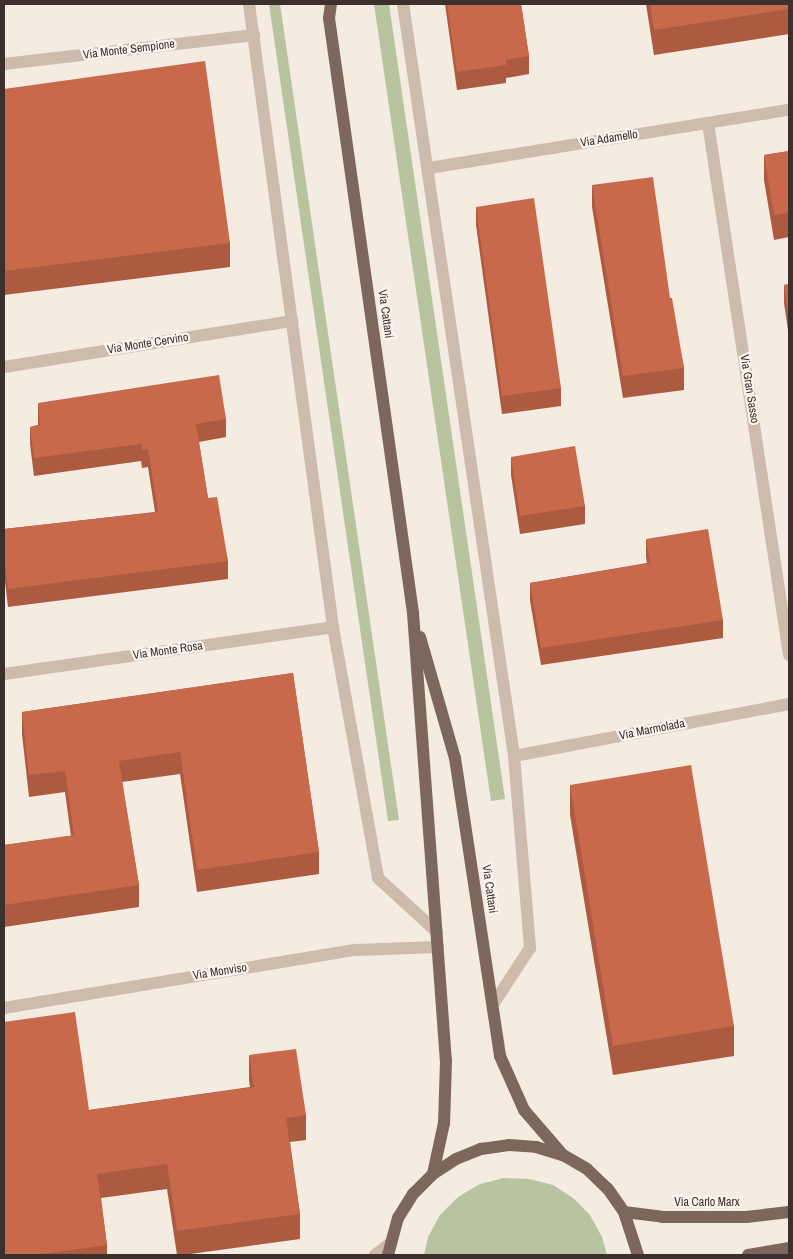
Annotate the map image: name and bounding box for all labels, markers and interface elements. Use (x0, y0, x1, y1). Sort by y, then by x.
street label: Via Monte Sempione (82, 37, 176, 63)
street label: Via Adamello (579, 127, 639, 151)
street label: Via Cattani (374, 289, 396, 339)
street label: Via Monte Cervino (106, 330, 190, 358)
street label: Via Gran Sasso (736, 354, 762, 424)
street label: Via Monte Rosa (132, 639, 204, 663)
street label: Via Marmolada (618, 717, 686, 743)
street label: Via Cattani (478, 864, 500, 914)
street label: Via Monviso (192, 961, 248, 983)
street label: Via Carlo Marx (674, 1196, 740, 1210)

